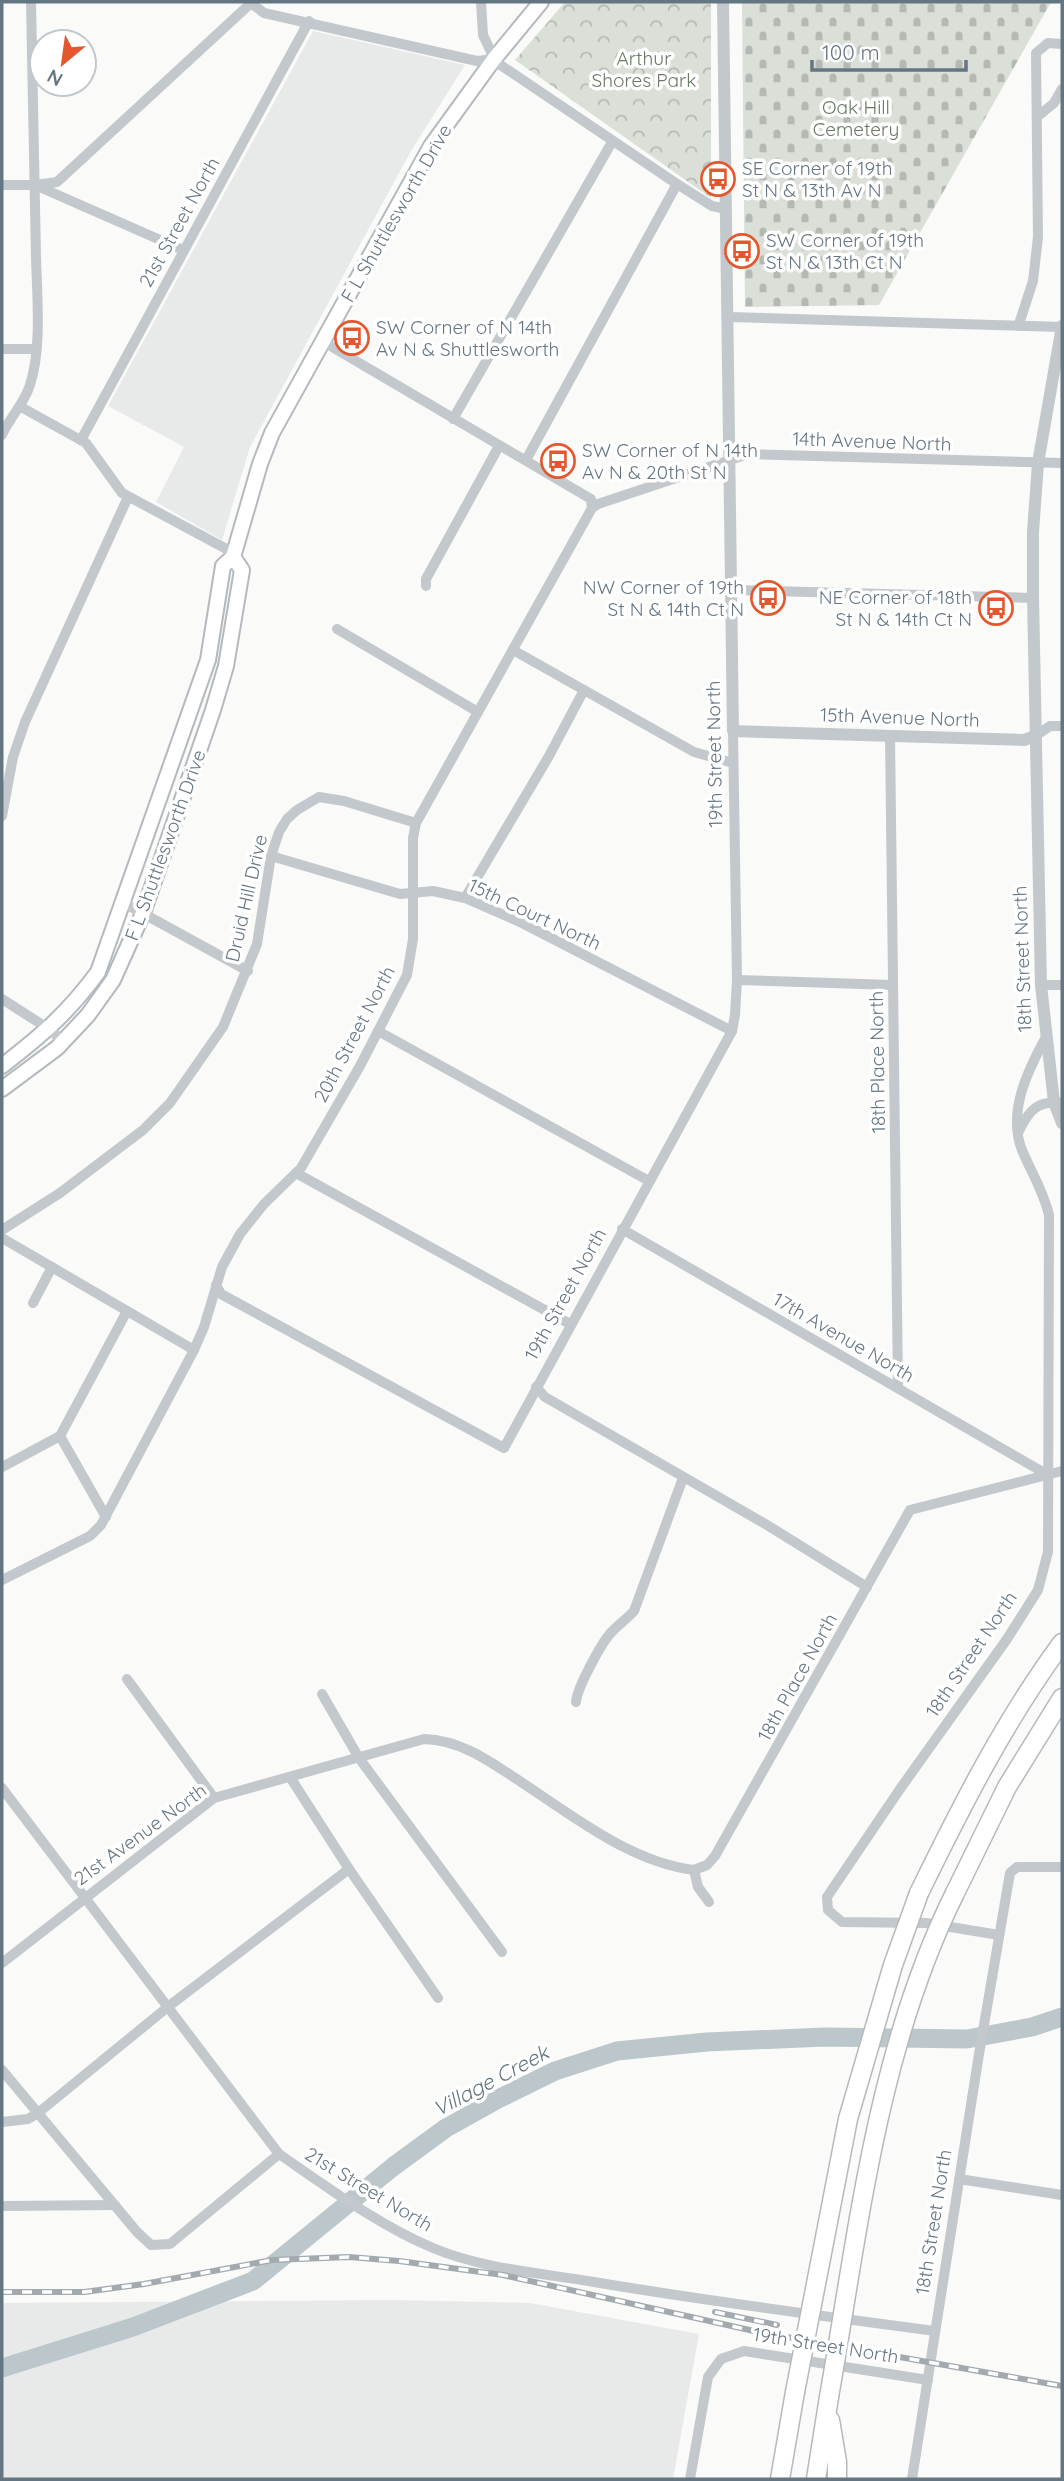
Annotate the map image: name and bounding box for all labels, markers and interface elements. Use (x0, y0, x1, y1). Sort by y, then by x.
north arrow (28, 28, 98, 98)
scale bar (812, 28, 966, 72)
text: 100 m (822, 39, 880, 65)
park label: Arthur Shores Park (592, 46, 696, 92)
text: N (43, 64, 67, 92)
park label: Oak Hill Cemetery (813, 95, 899, 141)
street label: F L Shuttlesworth Drive (335, 120, 457, 306)
street label: 21st Street North (133, 153, 225, 291)
place label: SE Corner of 19th St N & 13th Av N (742, 156, 892, 202)
bus stop icon: SE Corner of 19th St N & 13th Av N (699, 160, 737, 198)
place label: SW Corner of 19th St N & 13th Ct N (766, 228, 924, 274)
bus stop icon: SW Corner of 19th St N & 13th Ct N (723, 232, 761, 270)
place label: SW Corner of N 14th Av N & Shuttlesworth (376, 315, 559, 361)
bus stop icon: SW Corner of N 14th Av N & Shuttlesworth (333, 319, 371, 357)
street label: 14th Avenue North (792, 426, 952, 456)
place label: SW Corner of N 14th Av N & 20th St N (582, 438, 758, 484)
bus stop icon: SW Corner of N 14th Av N & 20th St N (539, 442, 577, 480)
place label: NW Corner of 19th St N & 14th Ct N (583, 575, 744, 621)
bus stop icon: NW Corner of 19th St N & 14th Ct N (749, 579, 787, 617)
place label: NE Corner of 18th St N & 14th Ct N (819, 585, 972, 631)
bus stop icon: NE Corner of 18th St N & 14th Ct N (977, 589, 1015, 627)
street label: 19th Street North (701, 680, 727, 828)
street label: 15th Avenue North (820, 702, 980, 732)
street label: F L Shuttlesworth Drive (119, 746, 211, 944)
street label: Druid Hill Drive (220, 832, 272, 964)
street label: 15th Court North (465, 873, 605, 955)
street label: 18th Street North (1007, 885, 1037, 1033)
street label: 20th Street North (308, 962, 400, 1106)
street label: 18th Place North (864, 991, 890, 1133)
street label: 19th Street North (519, 1224, 611, 1364)
street label: 17th Avenue North (769, 1287, 919, 1387)
street label: 18th Street North (920, 1586, 1022, 1722)
street label: 18th Place North (752, 1609, 842, 1745)
street label: 21st Avenue North (69, 1778, 211, 1890)
water label: Village Creek (428, 2038, 554, 2122)
street label: 21st Street North (301, 2141, 437, 2237)
street label: 18th Street North (910, 2148, 956, 2296)
street label: 19th Street North (752, 2322, 900, 2368)

